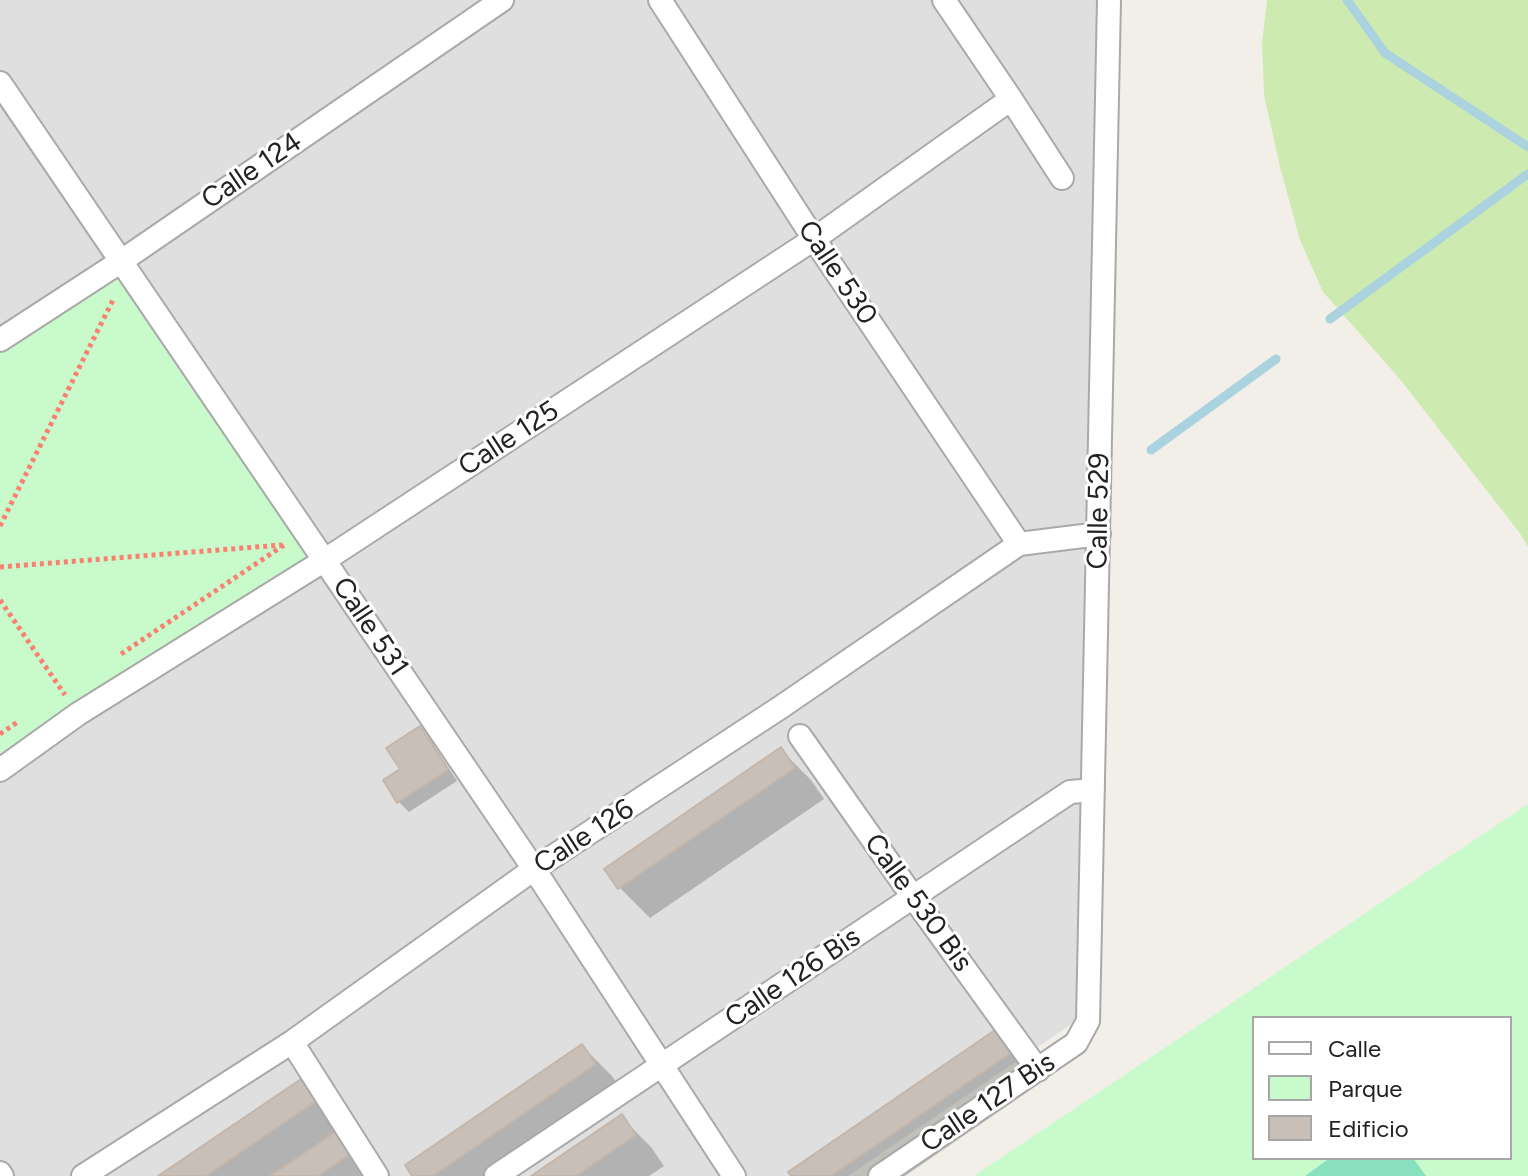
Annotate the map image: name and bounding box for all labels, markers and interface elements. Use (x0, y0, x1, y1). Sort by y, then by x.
street label: Calle 124 (196, 125, 308, 217)
street label: Calle 530 (790, 215, 884, 331)
street label: Calle 125 (453, 394, 565, 484)
street label: Calle 529 (1081, 452, 1117, 570)
street label: Calle 531 (325, 571, 415, 683)
street label: Calle 126 (528, 792, 640, 882)
street label: Calle 530 Bis (857, 828, 979, 978)
street label: Calle 126 Bis (719, 921, 867, 1035)
legend (1252, 1016, 1512, 1160)
text: Calle (1328, 1034, 1381, 1063)
street label: Calle 127 Bis (914, 1046, 1062, 1160)
text: Parque (1328, 1074, 1402, 1103)
text: Edificio (1328, 1114, 1409, 1143)

